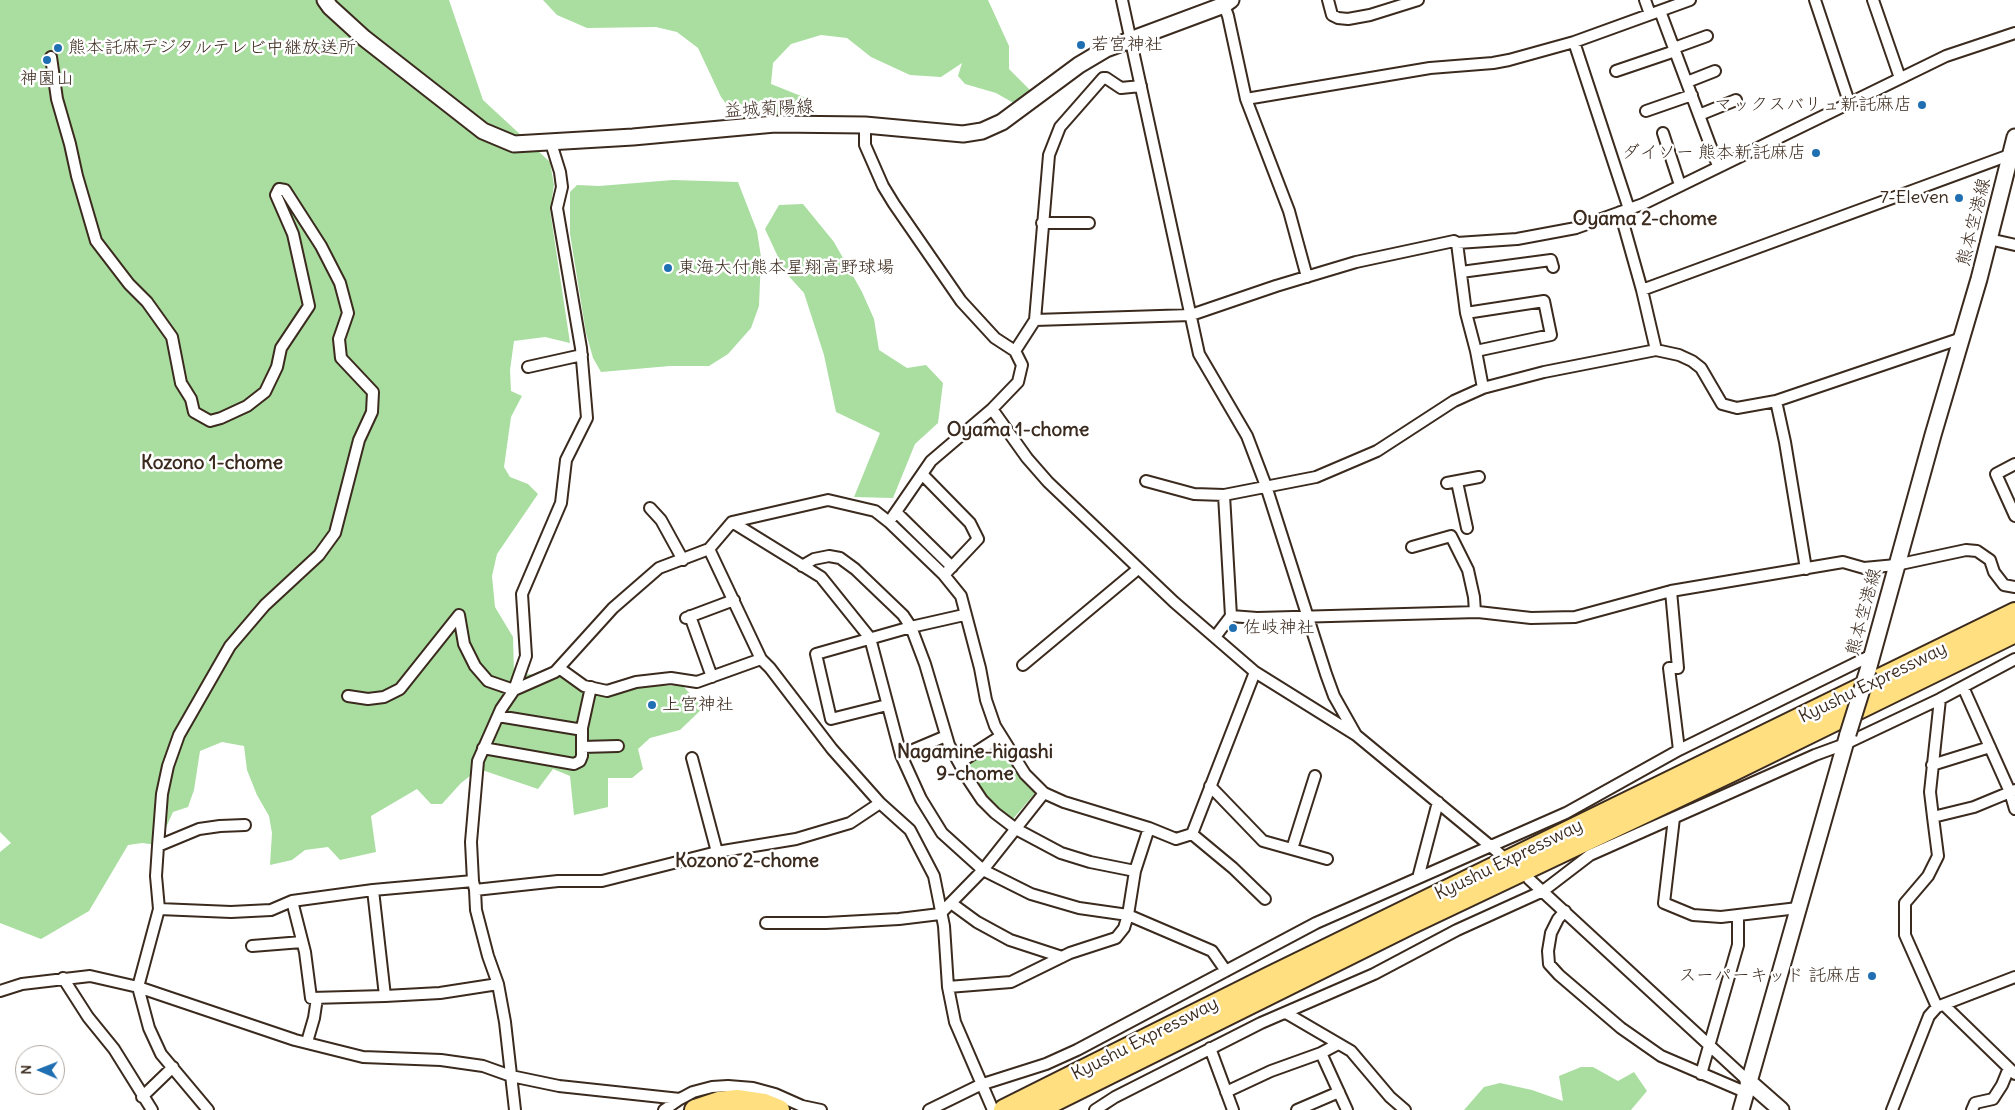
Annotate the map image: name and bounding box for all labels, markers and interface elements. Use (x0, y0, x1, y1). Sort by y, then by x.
place label: 若宮神社 (1091, 34, 1163, 56)
place label: 熊本託麻デジタルテレビ中継放送所 (68, 37, 356, 59)
marker: 若宮神社 (1075, 39, 1087, 51)
marker: 熊本託麻デジタルテレビ中継放送所 (52, 42, 64, 54)
marker: 神園山 (41, 54, 53, 66)
place label: 神園山 (20, 68, 74, 90)
place label: マックスバリュ新託麻店 (1714, 94, 1912, 116)
street label: 益城菊陽線 (723, 96, 815, 122)
marker: マックスバリュ新託麻店 (1916, 99, 1928, 111)
place label: ダイソー 熊本新託麻店 (1622, 142, 1806, 164)
marker: ダイソー 熊本新託麻店 (1810, 147, 1822, 159)
street label: 熊本空港線 (1953, 176, 1995, 268)
place label: 7-Eleven (1880, 187, 1949, 209)
marker: 7-Eleven (1953, 192, 1965, 204)
district label: Oyama 2-chome (1573, 209, 1717, 231)
place label: 東海大付熊本星翔高野球場 (678, 257, 894, 279)
marker: 東海大付熊本星翔高野球場 (662, 262, 674, 274)
district label: Oyama 1-chome (947, 420, 1089, 442)
district label: Kozono 1-chome (141, 453, 283, 475)
street label: 熊本空港線 (1842, 566, 1886, 658)
place label: 佐岐神社 (1243, 617, 1315, 639)
marker: 佐岐神社 (1227, 622, 1239, 634)
street label: Kyushu Expressway (1795, 638, 1951, 728)
place label: 上宮神社 (662, 694, 734, 716)
marker: 上宮神社 (646, 699, 658, 711)
district label: Nagamine-higashi 9-chome (897, 742, 1053, 786)
street label: Kyushu Expressway (1431, 815, 1587, 905)
district label: Kozono 2-chome (675, 851, 819, 873)
place label: スーパーキッド 託麻店 (1678, 965, 1862, 987)
marker: スーパーキッド 託麻店 (1866, 970, 1878, 982)
street label: Kyushu Expressway (1068, 993, 1222, 1085)
north arrow (15, 1045, 65, 1095)
text: N (17, 1065, 35, 1075)

